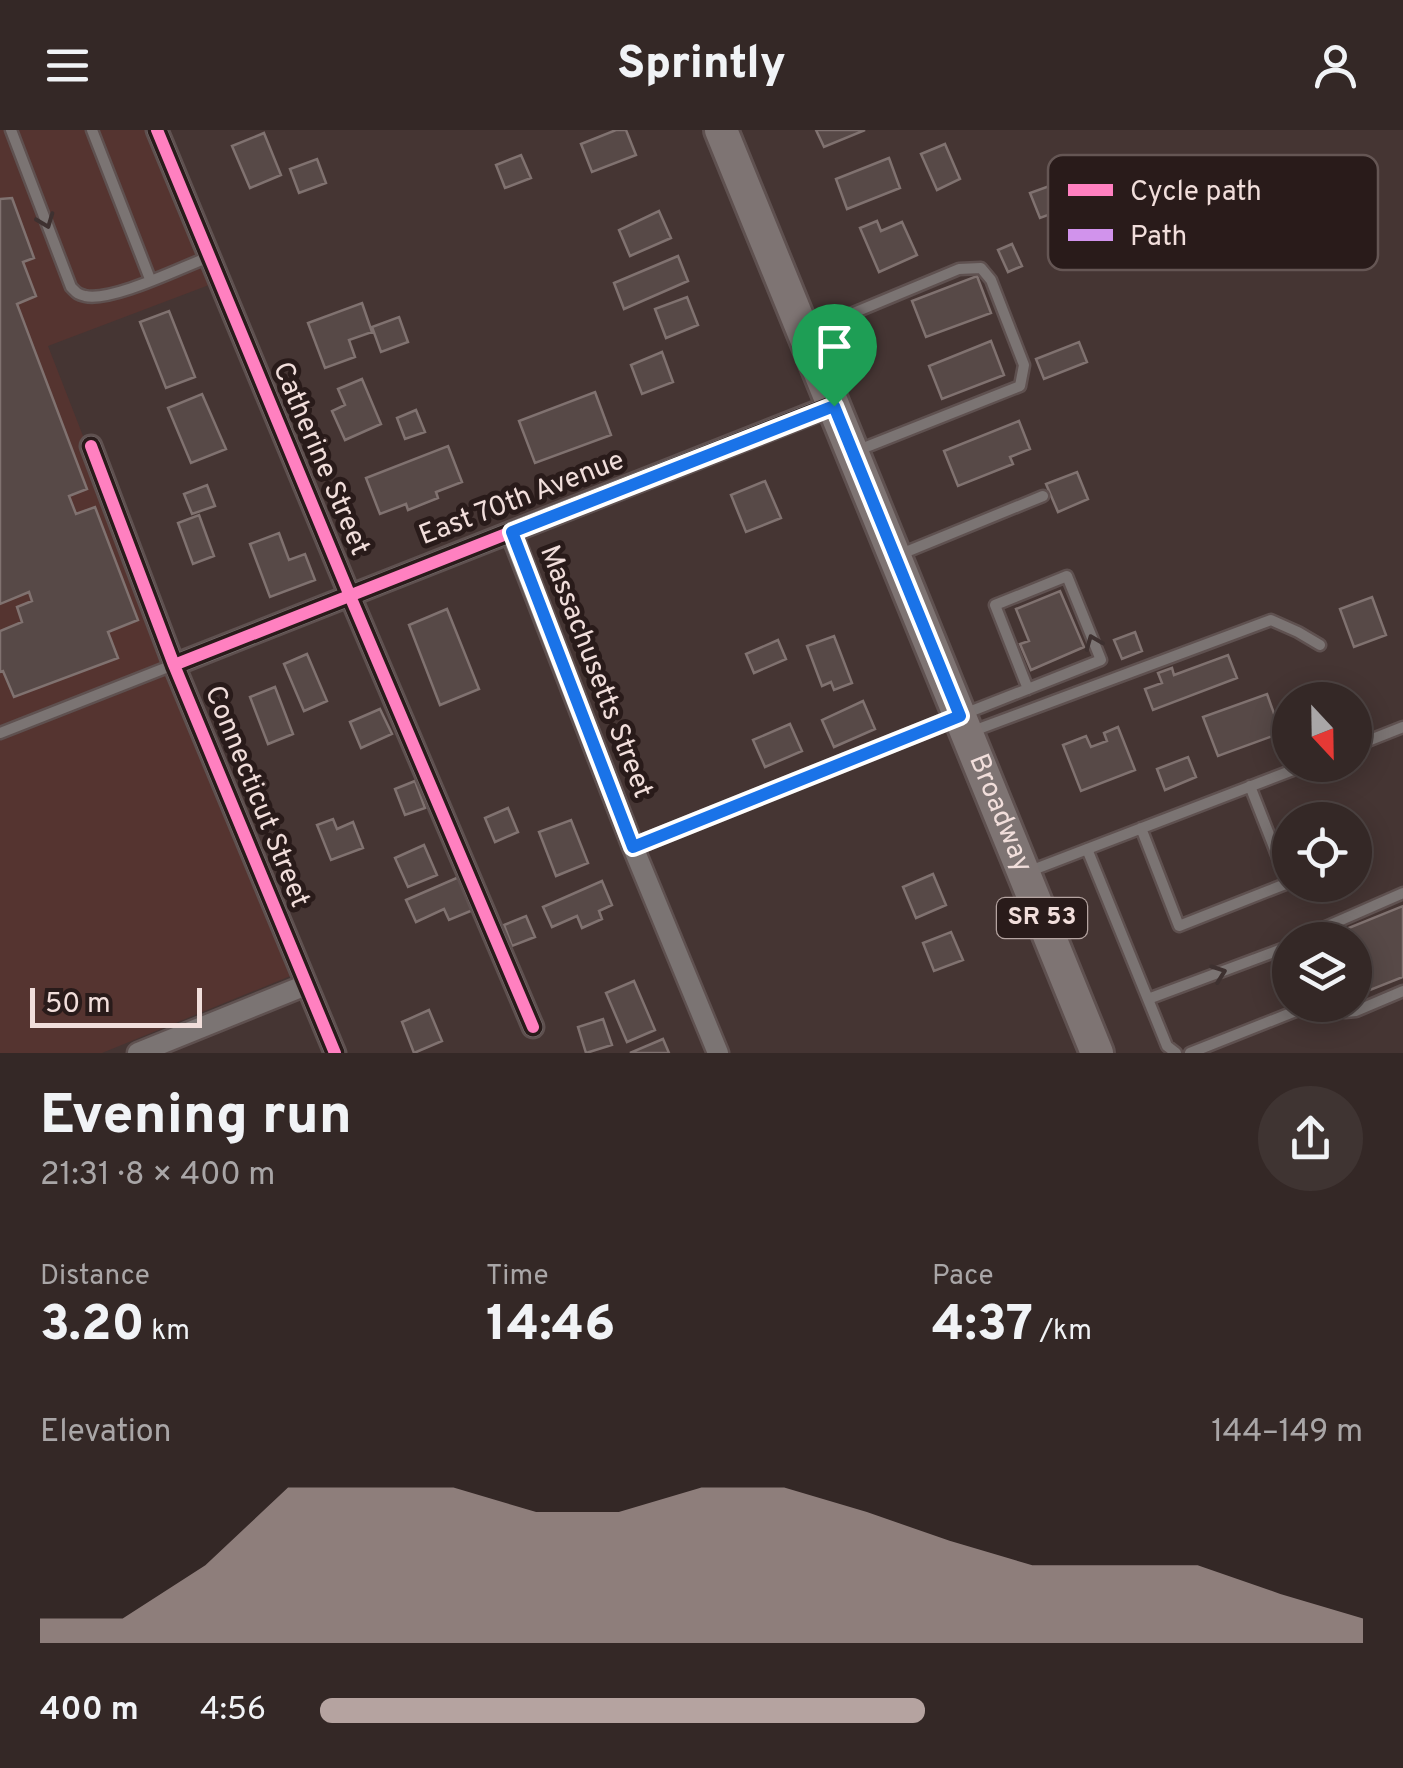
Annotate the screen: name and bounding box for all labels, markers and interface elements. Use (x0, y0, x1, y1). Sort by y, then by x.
text: Sprintly (617, 37, 786, 94)
icon: menu (40, 38, 95, 93)
icon: person (1308, 38, 1363, 93)
legend (1048, 155, 1378, 270)
text: Cycle path (1130, 175, 1262, 211)
one-way arrow (34, 212, 55, 229)
text: Path (1130, 220, 1187, 256)
pin (792, 304, 877, 407)
icon: arrive (807, 319, 862, 374)
street label: Catherine Street (263, 357, 377, 561)
street label: East 70th Avenue (414, 443, 630, 555)
street label: Massachusetts Street (530, 540, 660, 804)
one-way arrow (1085, 635, 1105, 652)
street label: Connecticut Street (195, 681, 317, 913)
north arrow (1272, 682, 1372, 782)
map controls (1272, 682, 1372, 1022)
street label: Broadway (959, 749, 1040, 878)
button: locate (1272, 802, 1372, 902)
road number: SR 53 (997, 898, 1087, 938)
button: layers (1272, 922, 1372, 1022)
one-way arrow (1210, 964, 1227, 985)
scale bar (30, 983, 202, 1028)
text: 50 m (45, 987, 111, 1023)
text: Evening run (40, 1083, 352, 1153)
button: share (1258, 1086, 1363, 1191)
text: 21:31 · 8 × 400 m (40, 1156, 275, 1196)
text: Distance (40, 1259, 150, 1295)
text: Time (486, 1259, 549, 1295)
text: Pace (932, 1259, 994, 1295)
text: 3.20 (40, 1295, 145, 1358)
text: 14:46 (486, 1295, 615, 1358)
text: 4:37 (932, 1295, 1033, 1358)
text: km (145, 1314, 190, 1350)
text: /km (1033, 1314, 1092, 1350)
text: Elevation (40, 1413, 172, 1453)
text: 144–149 m (1211, 1413, 1363, 1453)
text: 400 m (40, 1691, 139, 1731)
text: 4:56 (200, 1691, 266, 1731)

